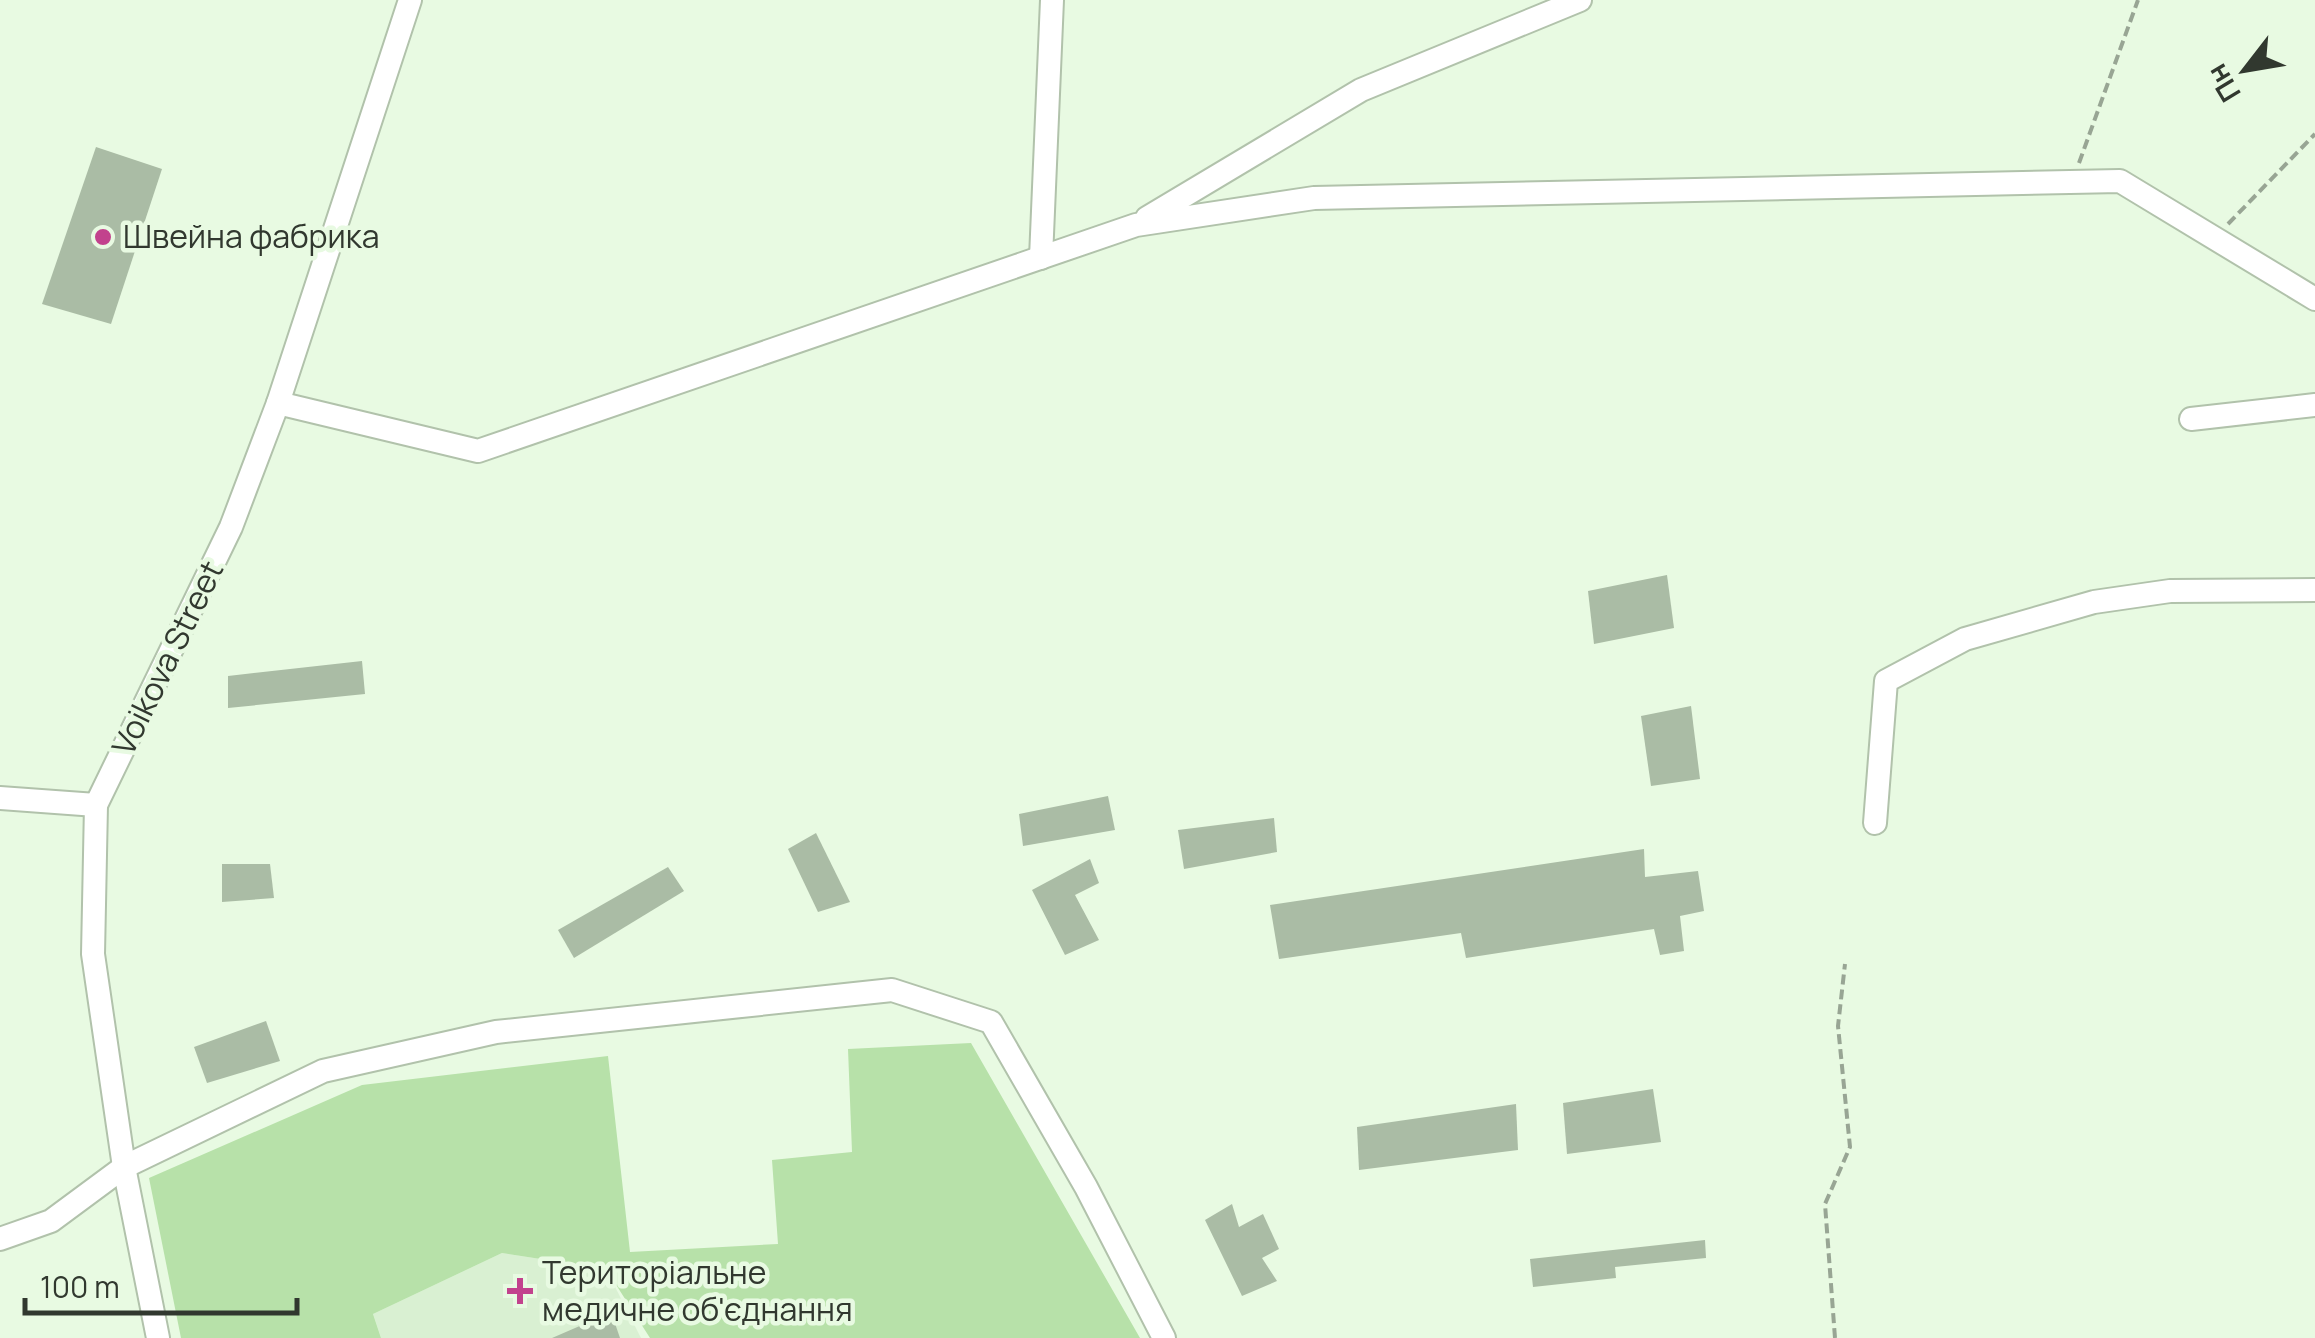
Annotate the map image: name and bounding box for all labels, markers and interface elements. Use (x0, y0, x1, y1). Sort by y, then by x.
north arrow (2195, 20, 2295, 120)
text: Пн (2197, 57, 2249, 109)
place label: Швейна фабрика (123, 214, 379, 258)
marker: Швейна фабрика (92, 226, 114, 248)
street label: Voikova Street (101, 553, 233, 762)
place label: Територіальне медичне об'єднання (542, 1250, 853, 1331)
scale bar (25, 1253, 298, 1315)
text: 100 m (40, 1266, 120, 1307)
marker: Територіальне медичне об'єднання (507, 1278, 533, 1304)

